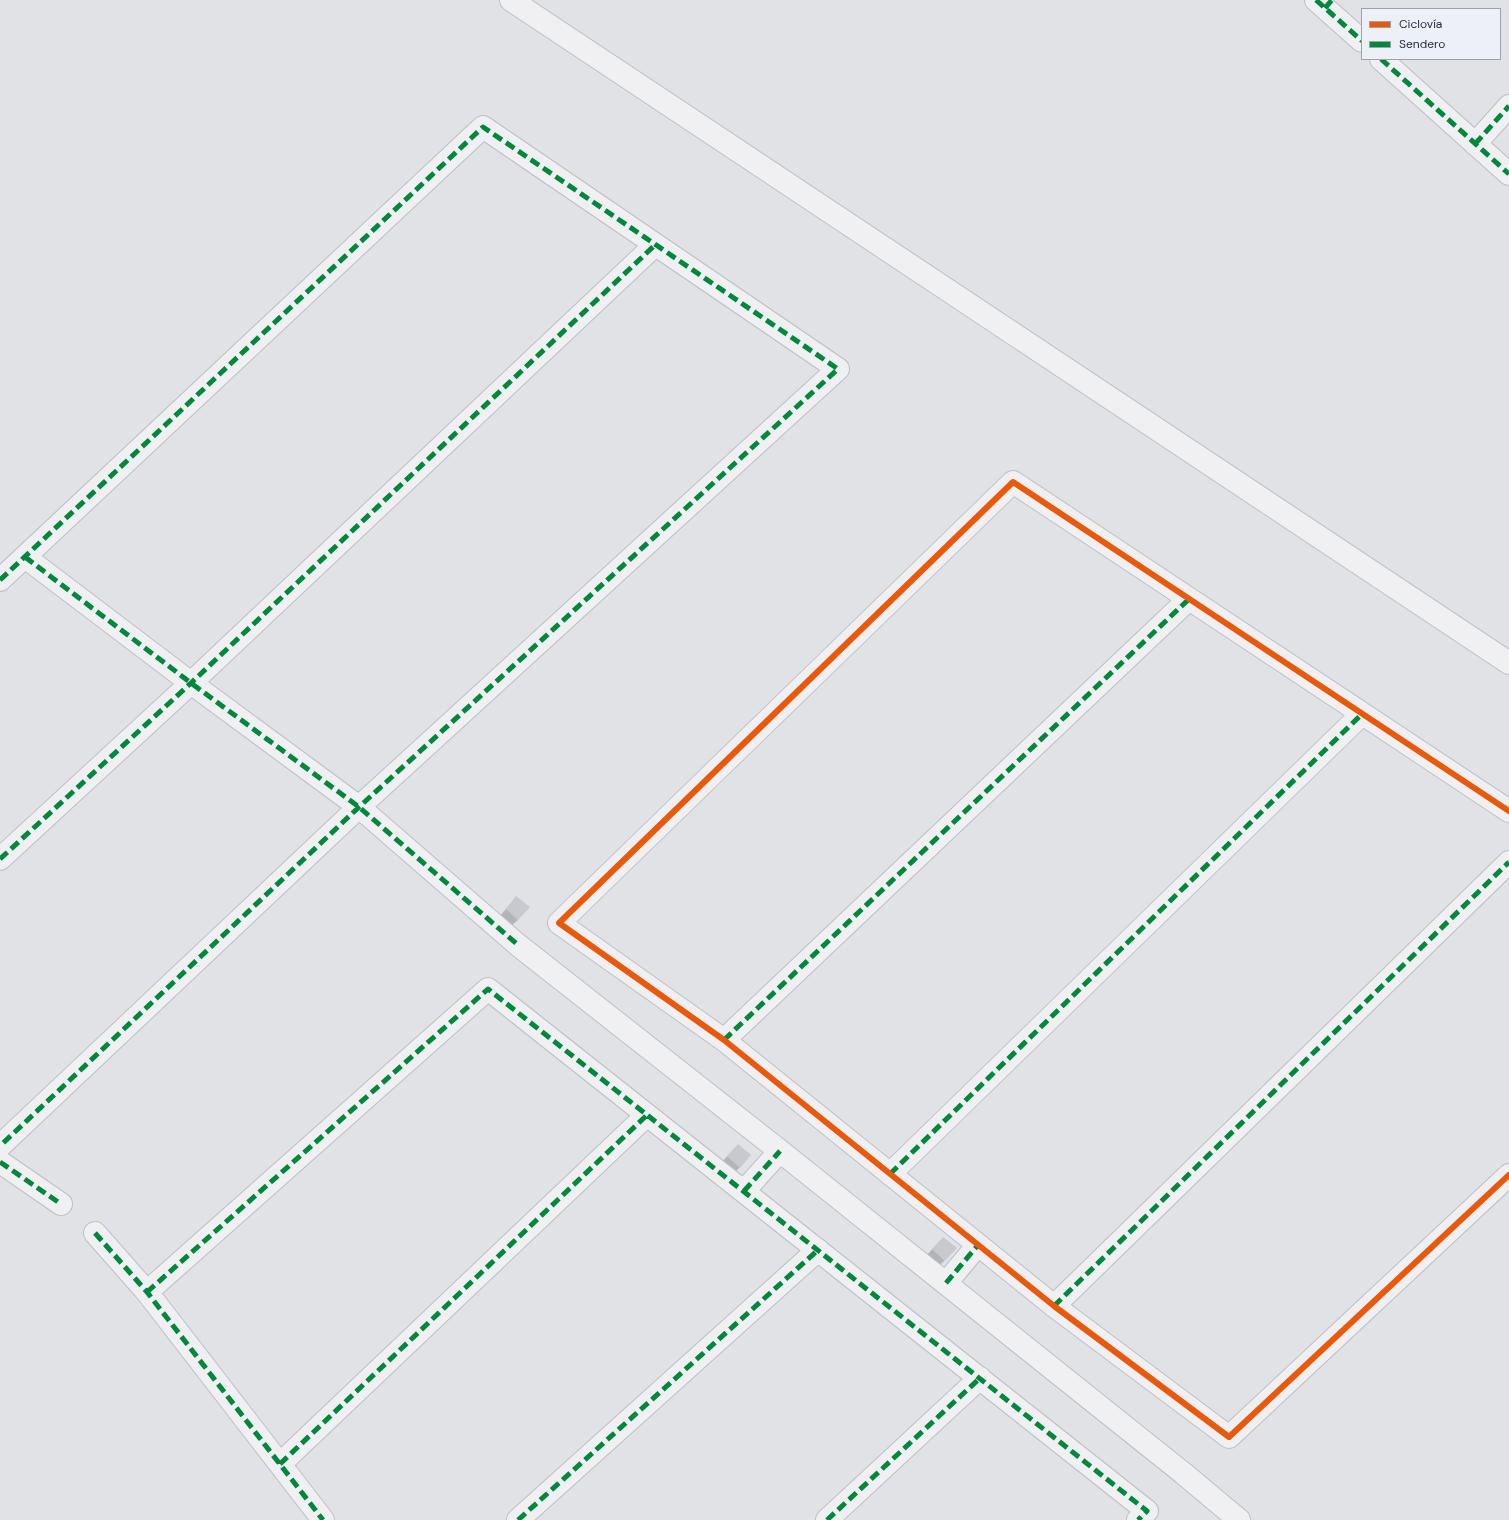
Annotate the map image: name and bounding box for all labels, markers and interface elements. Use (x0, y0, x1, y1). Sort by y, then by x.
legend (1361, 8, 1501, 60)
text: Ciclovía (1399, 16, 1442, 32)
text: Sendero (1399, 36, 1445, 52)

